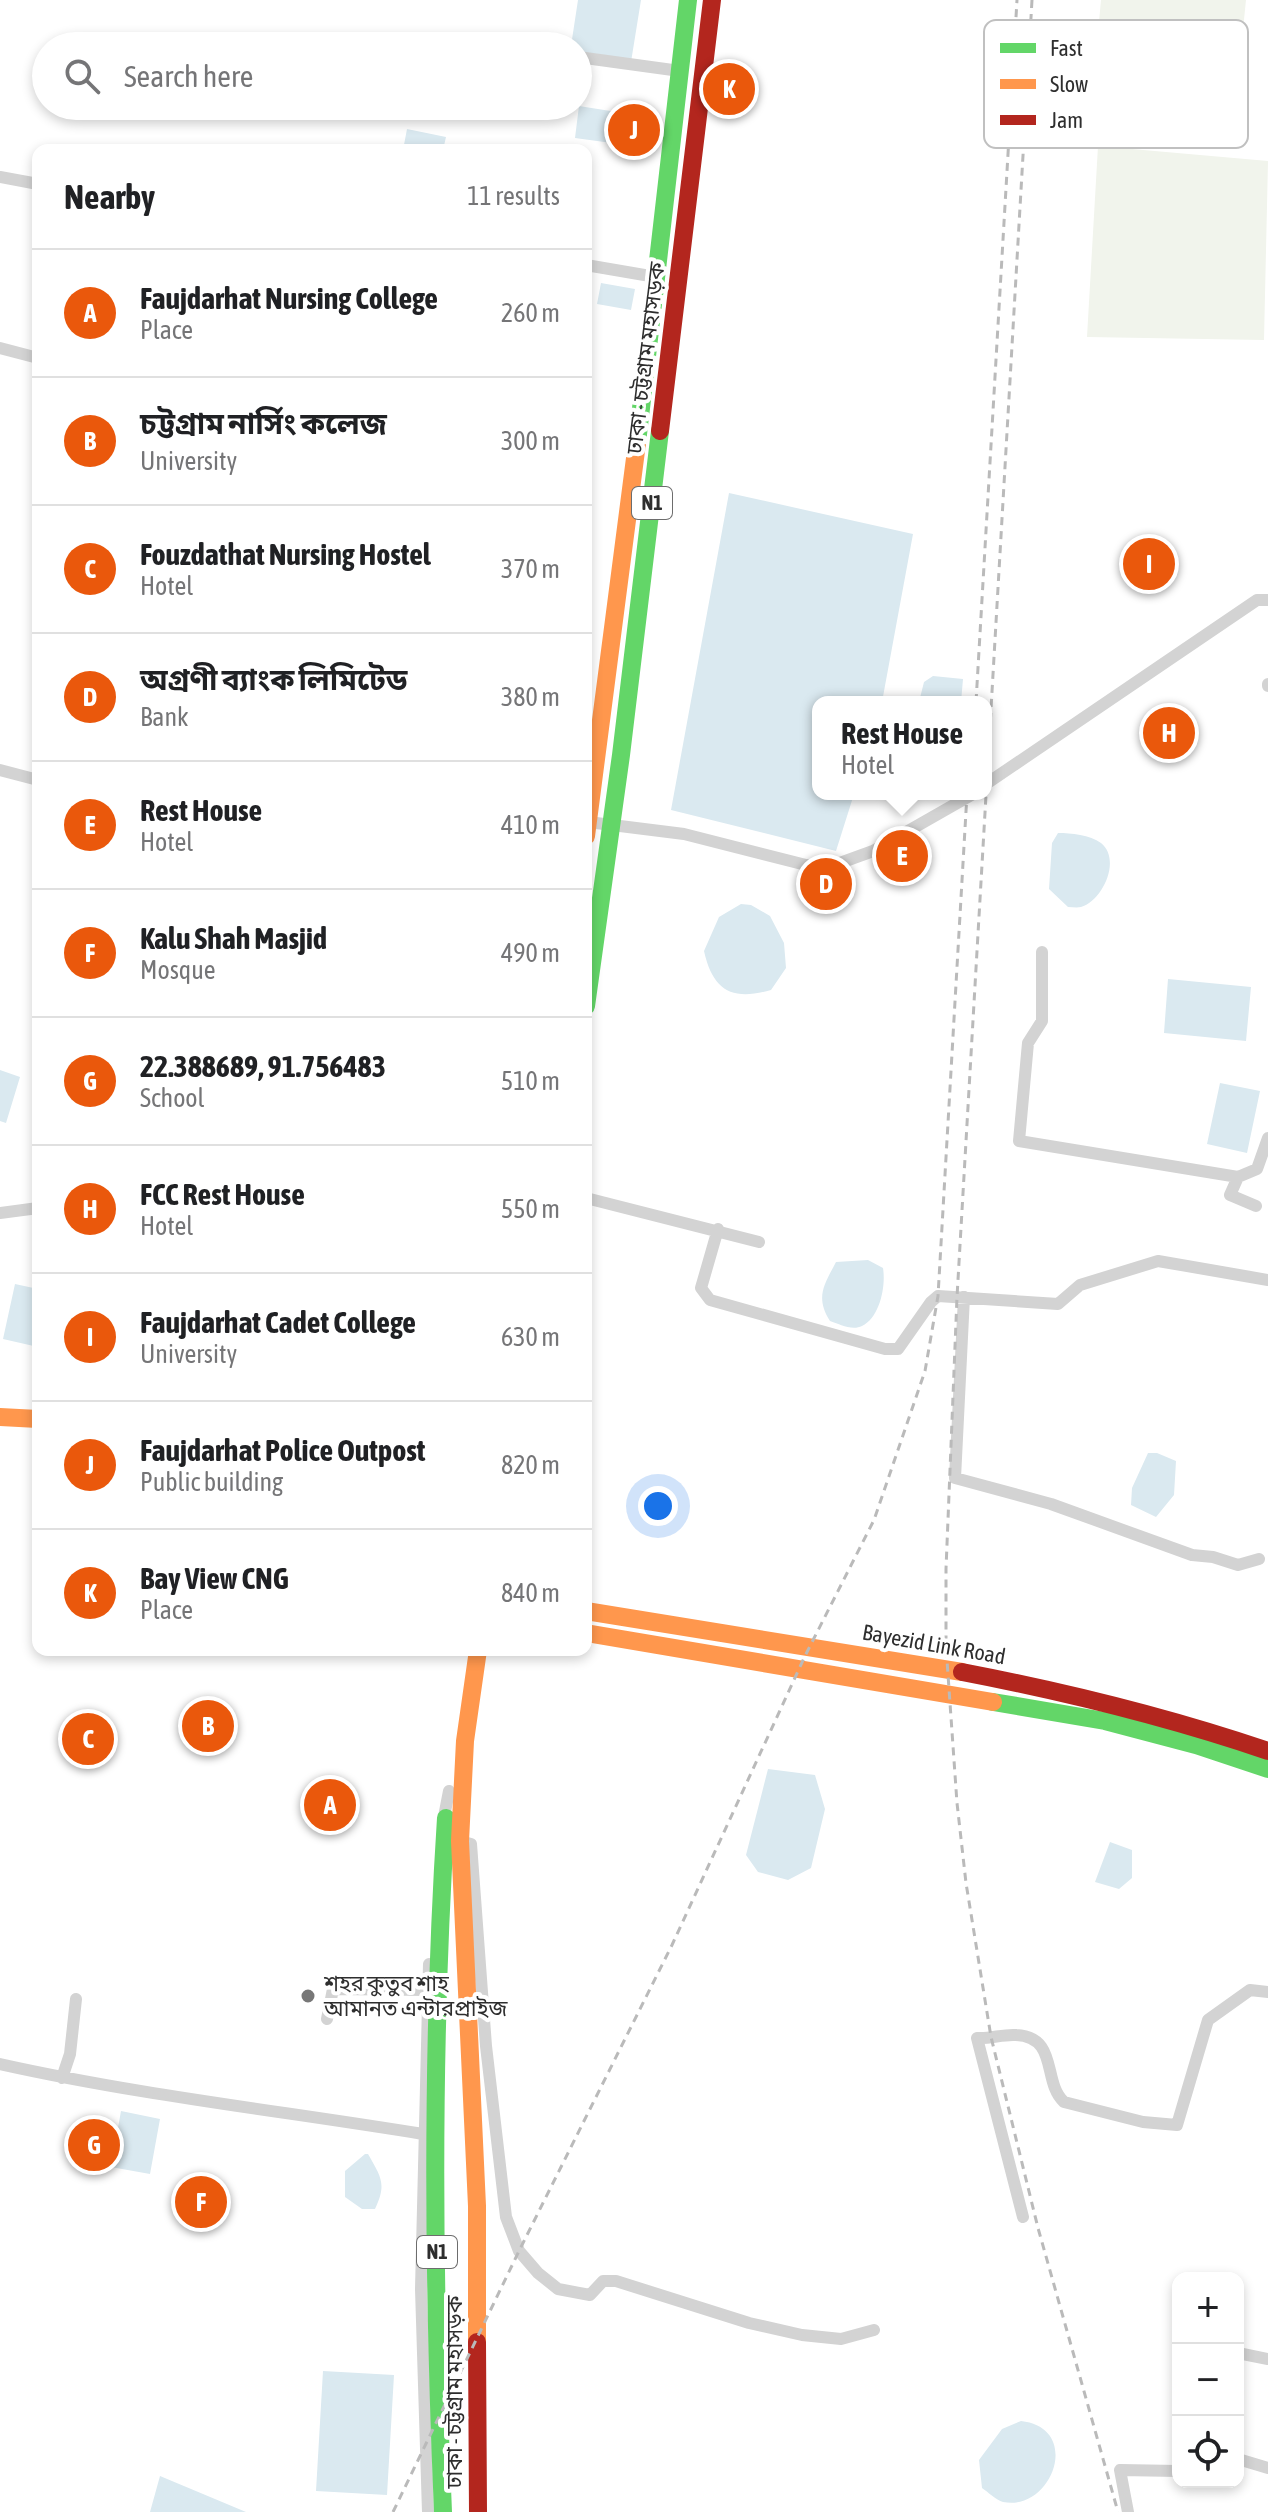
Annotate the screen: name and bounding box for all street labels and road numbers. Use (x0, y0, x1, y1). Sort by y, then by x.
street label: ঢাকা - চট্টগ্রাম মহাসড়ক (620, 260, 670, 456)
road number: N1 (632, 487, 672, 519)
street label: Bayezid Link Road (860, 1619, 1008, 1669)
road number: N1 (417, 2236, 457, 2268)
street label: ঢাকা - চট্টগ্রাম মহাসড়ক (441, 2295, 467, 2490)

